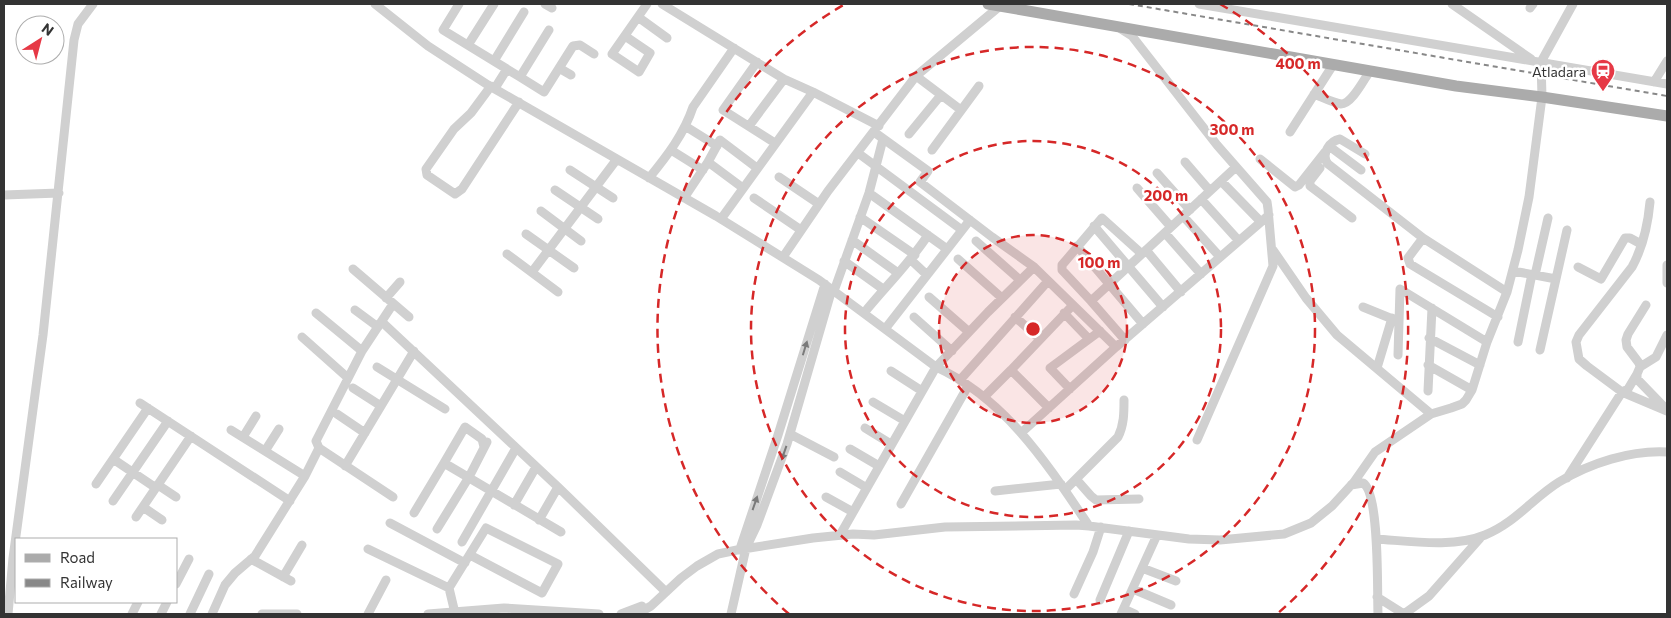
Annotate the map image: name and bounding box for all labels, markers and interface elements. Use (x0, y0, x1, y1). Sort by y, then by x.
north arrow (15, 15, 65, 65)
text: N (39, 19, 57, 39)
text: 400 m (1275, 54, 1321, 72)
station icon: Atladara (1590, 58, 1616, 92)
place label: Atladara (1532, 63, 1586, 80)
text: 300 m (1210, 120, 1254, 138)
text: 200 m (1144, 186, 1188, 204)
text: 100 m (1078, 253, 1120, 271)
centre of rings (1024, 320, 1042, 338)
one-way arrow (801, 341, 809, 356)
one-way arrow (780, 446, 787, 461)
one-way arrow (752, 495, 759, 510)
legend (15, 538, 178, 603)
text: Road (60, 548, 95, 566)
text: Railway (60, 573, 113, 591)

